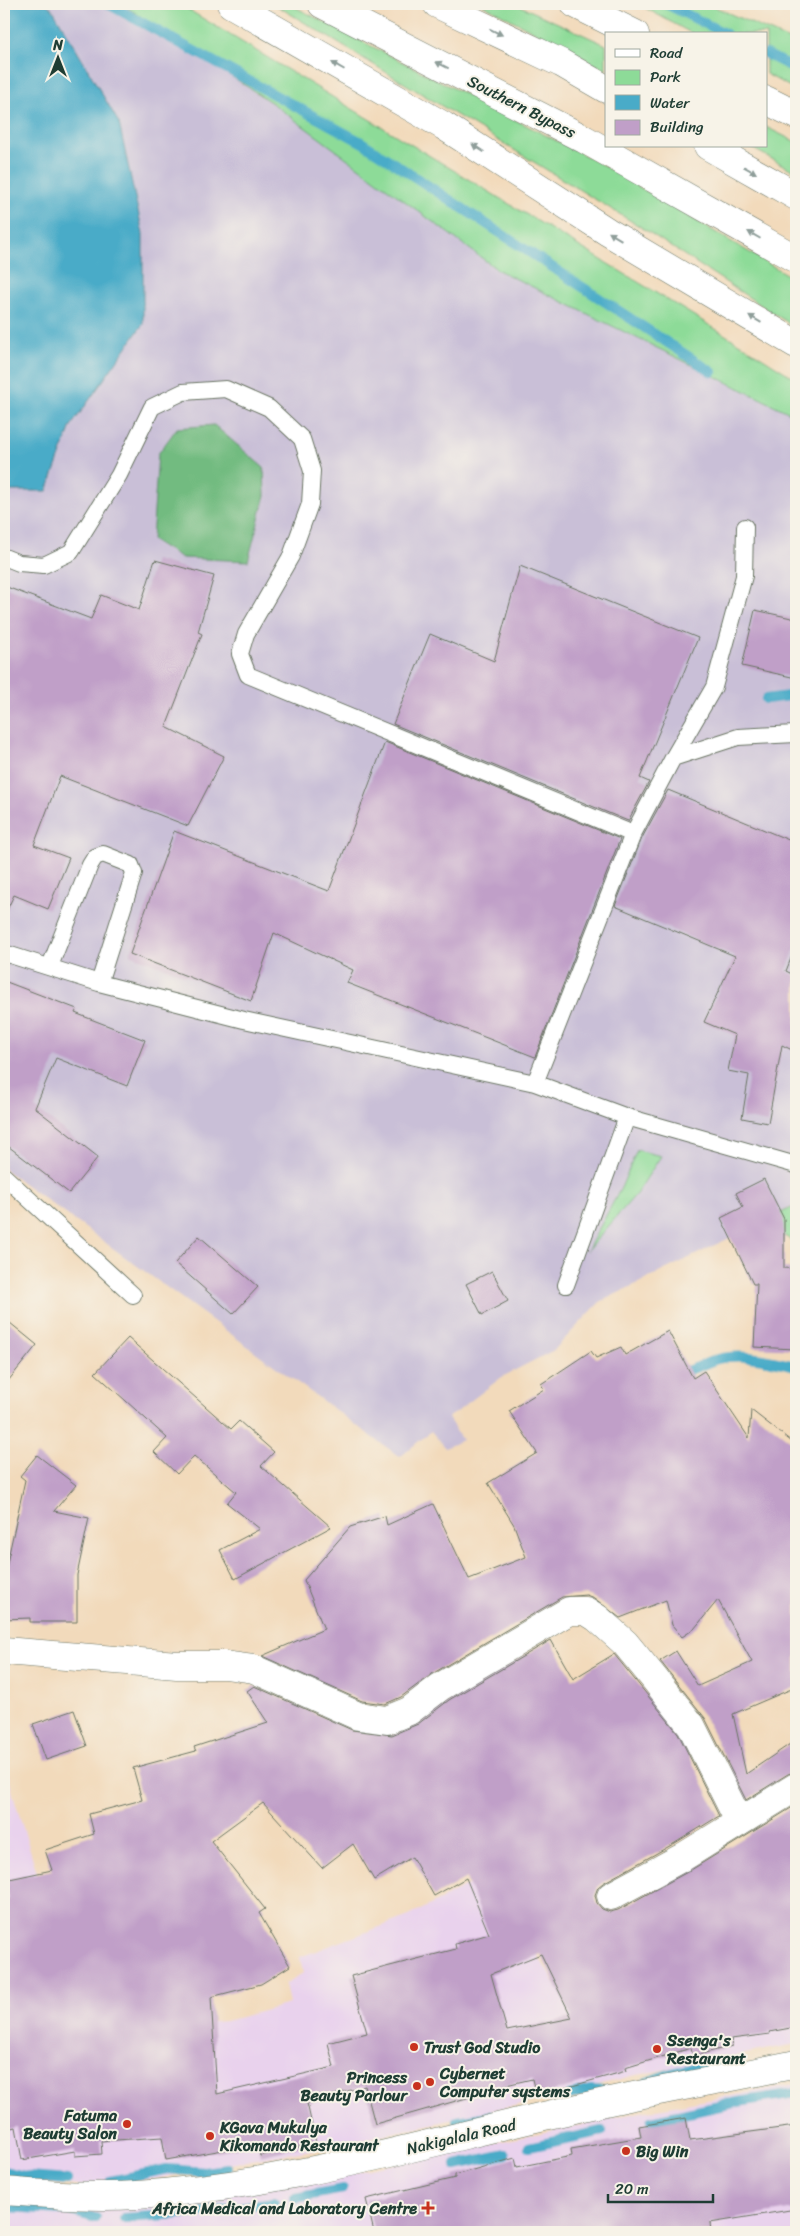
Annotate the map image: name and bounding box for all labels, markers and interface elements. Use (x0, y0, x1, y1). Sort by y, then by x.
one-way arrow (489, 29, 503, 37)
north arrow (32, 32, 82, 82)
legend (605, 32, 768, 148)
text: N (52, 33, 63, 58)
text: Road (650, 40, 683, 66)
one-way arrow (332, 61, 345, 70)
one-way arrow (435, 61, 449, 69)
text: Park (650, 64, 681, 90)
street label: Southern Bypass (462, 67, 582, 147)
text: Water (650, 90, 690, 116)
text: Building (650, 114, 704, 140)
one-way arrow (471, 144, 485, 153)
one-way arrow (744, 166, 757, 175)
one-way arrow (747, 230, 760, 239)
one-way arrow (608, 232, 621, 241)
one-way arrow (748, 314, 761, 323)
place label: Ssenga's Restaurant (666, 2026, 746, 2073)
place label: Trust God Studio (424, 2033, 541, 2062)
marker: Trust God Studio (408, 2041, 420, 2053)
marker: Ssenga's Restaurant (651, 2043, 663, 2055)
place label: Cybernet Computer systems (439, 2059, 571, 2106)
place label: Princess Beauty Parlour (300, 2063, 408, 2110)
marker: Cybernet Computer systems (424, 2076, 436, 2088)
marker: Princess Beauty Parlour (411, 2080, 423, 2092)
place label: Fatuma Beauty Salon (23, 2101, 118, 2148)
street label: Nakigalala Road (403, 2109, 520, 2163)
place label: KGava Mukulya Kikomando Restaurant (219, 2113, 380, 2160)
marker: Fatuma Beauty Salon (121, 2118, 133, 2130)
marker: KGava Mukulya Kikomando Restaurant (204, 2130, 216, 2142)
place label: Big Win (636, 2137, 689, 2166)
marker: Big Win (620, 2145, 632, 2157)
scale bar (608, 2171, 712, 2203)
text: 20 m (615, 2176, 649, 2202)
place label: Africa Medical and Laboratory Centre (151, 2194, 417, 2223)
marker: Africa Medical and Laboratory Centre (421, 2201, 435, 2215)

